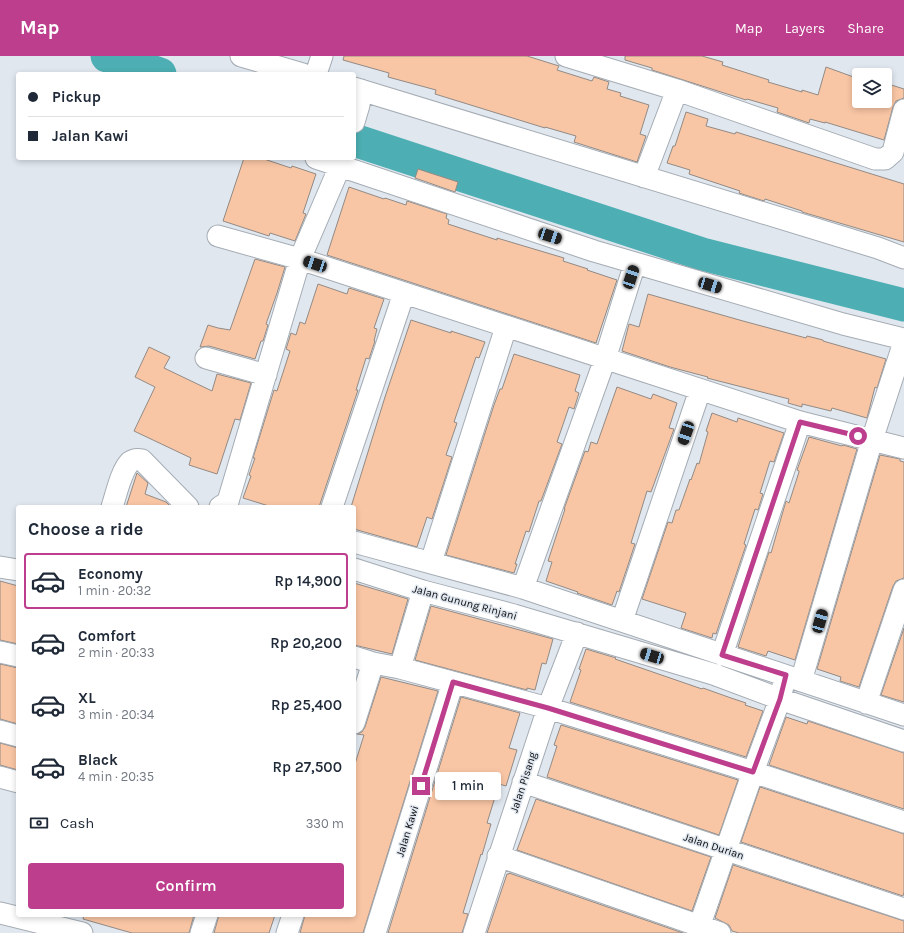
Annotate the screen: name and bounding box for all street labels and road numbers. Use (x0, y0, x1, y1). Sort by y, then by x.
street label: Jalan Gunung Rinjani (411, 582, 518, 623)
street label: Jalan Pisang (508, 749, 540, 814)
street label: Jalan Kawi (394, 804, 421, 858)
street label: Jalan Durian (682, 831, 746, 862)

